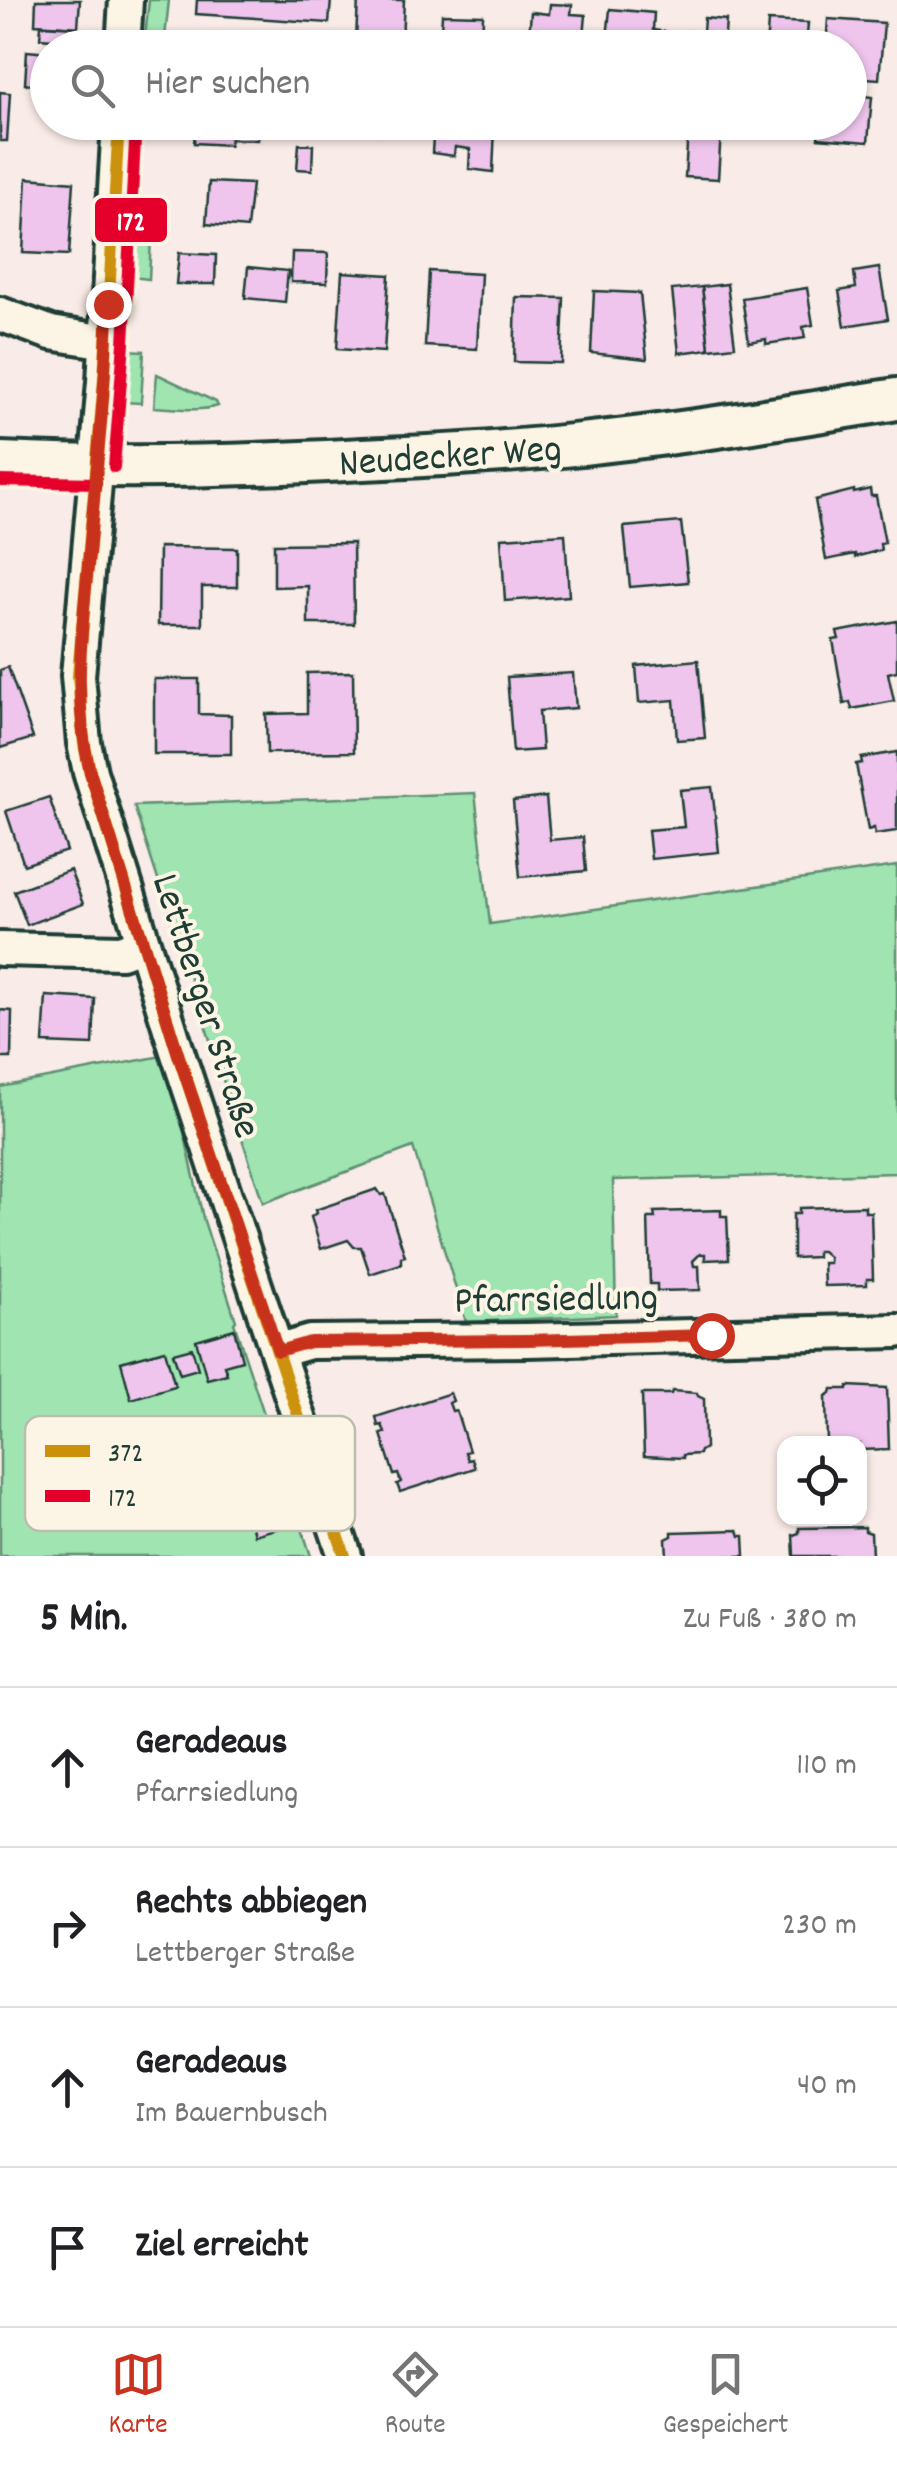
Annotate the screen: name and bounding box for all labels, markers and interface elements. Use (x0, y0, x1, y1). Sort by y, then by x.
search box (30, 30, 867, 140)
icon: search (65, 58, 120, 113)
text: Hier suchen (145, 58, 310, 113)
line badge: 172 (93, 196, 169, 244)
text: 172 (116, 205, 146, 245)
route end (86, 282, 132, 328)
street label: Neudecker Weg (337, 423, 564, 496)
street label: Lettberger Straße (133, 867, 272, 1147)
street label: Pfarrsiedlung (454, 1272, 659, 1333)
route start (689, 1313, 735, 1359)
legend (25, 1416, 355, 1531)
text: 372 (108, 1436, 143, 1476)
map controls (777, 1436, 867, 1526)
button: locate (777, 1436, 867, 1526)
text: 172 (108, 1481, 137, 1521)
text: 5 Min. (40, 1591, 128, 1651)
text: Zu Fuß · 380 m (683, 1598, 857, 1644)
text: Geradeaus (135, 1717, 288, 1772)
icon: ahead (40, 1740, 95, 1795)
text: 110 m (796, 1744, 857, 1790)
text: Pfarrsiedlung (135, 1772, 298, 1818)
text: Rechts abbiegen (135, 1877, 367, 1932)
icon: right (40, 1900, 95, 1955)
text: 230 m (782, 1904, 857, 1950)
text: Lettberger Straße (135, 1932, 355, 1978)
text: Geradeaus (135, 2037, 288, 2092)
icon: ahead (40, 2060, 95, 2115)
text: 40 m (797, 2064, 857, 2110)
text: Im Bauernbusch (135, 2092, 328, 2138)
icon: arrive (40, 2220, 95, 2275)
text: Ziel erreicht (135, 2220, 308, 2275)
tab: Karte (109, 2347, 168, 2447)
tab: Route (385, 2347, 446, 2447)
tab: Gespeichert (663, 2347, 788, 2447)

